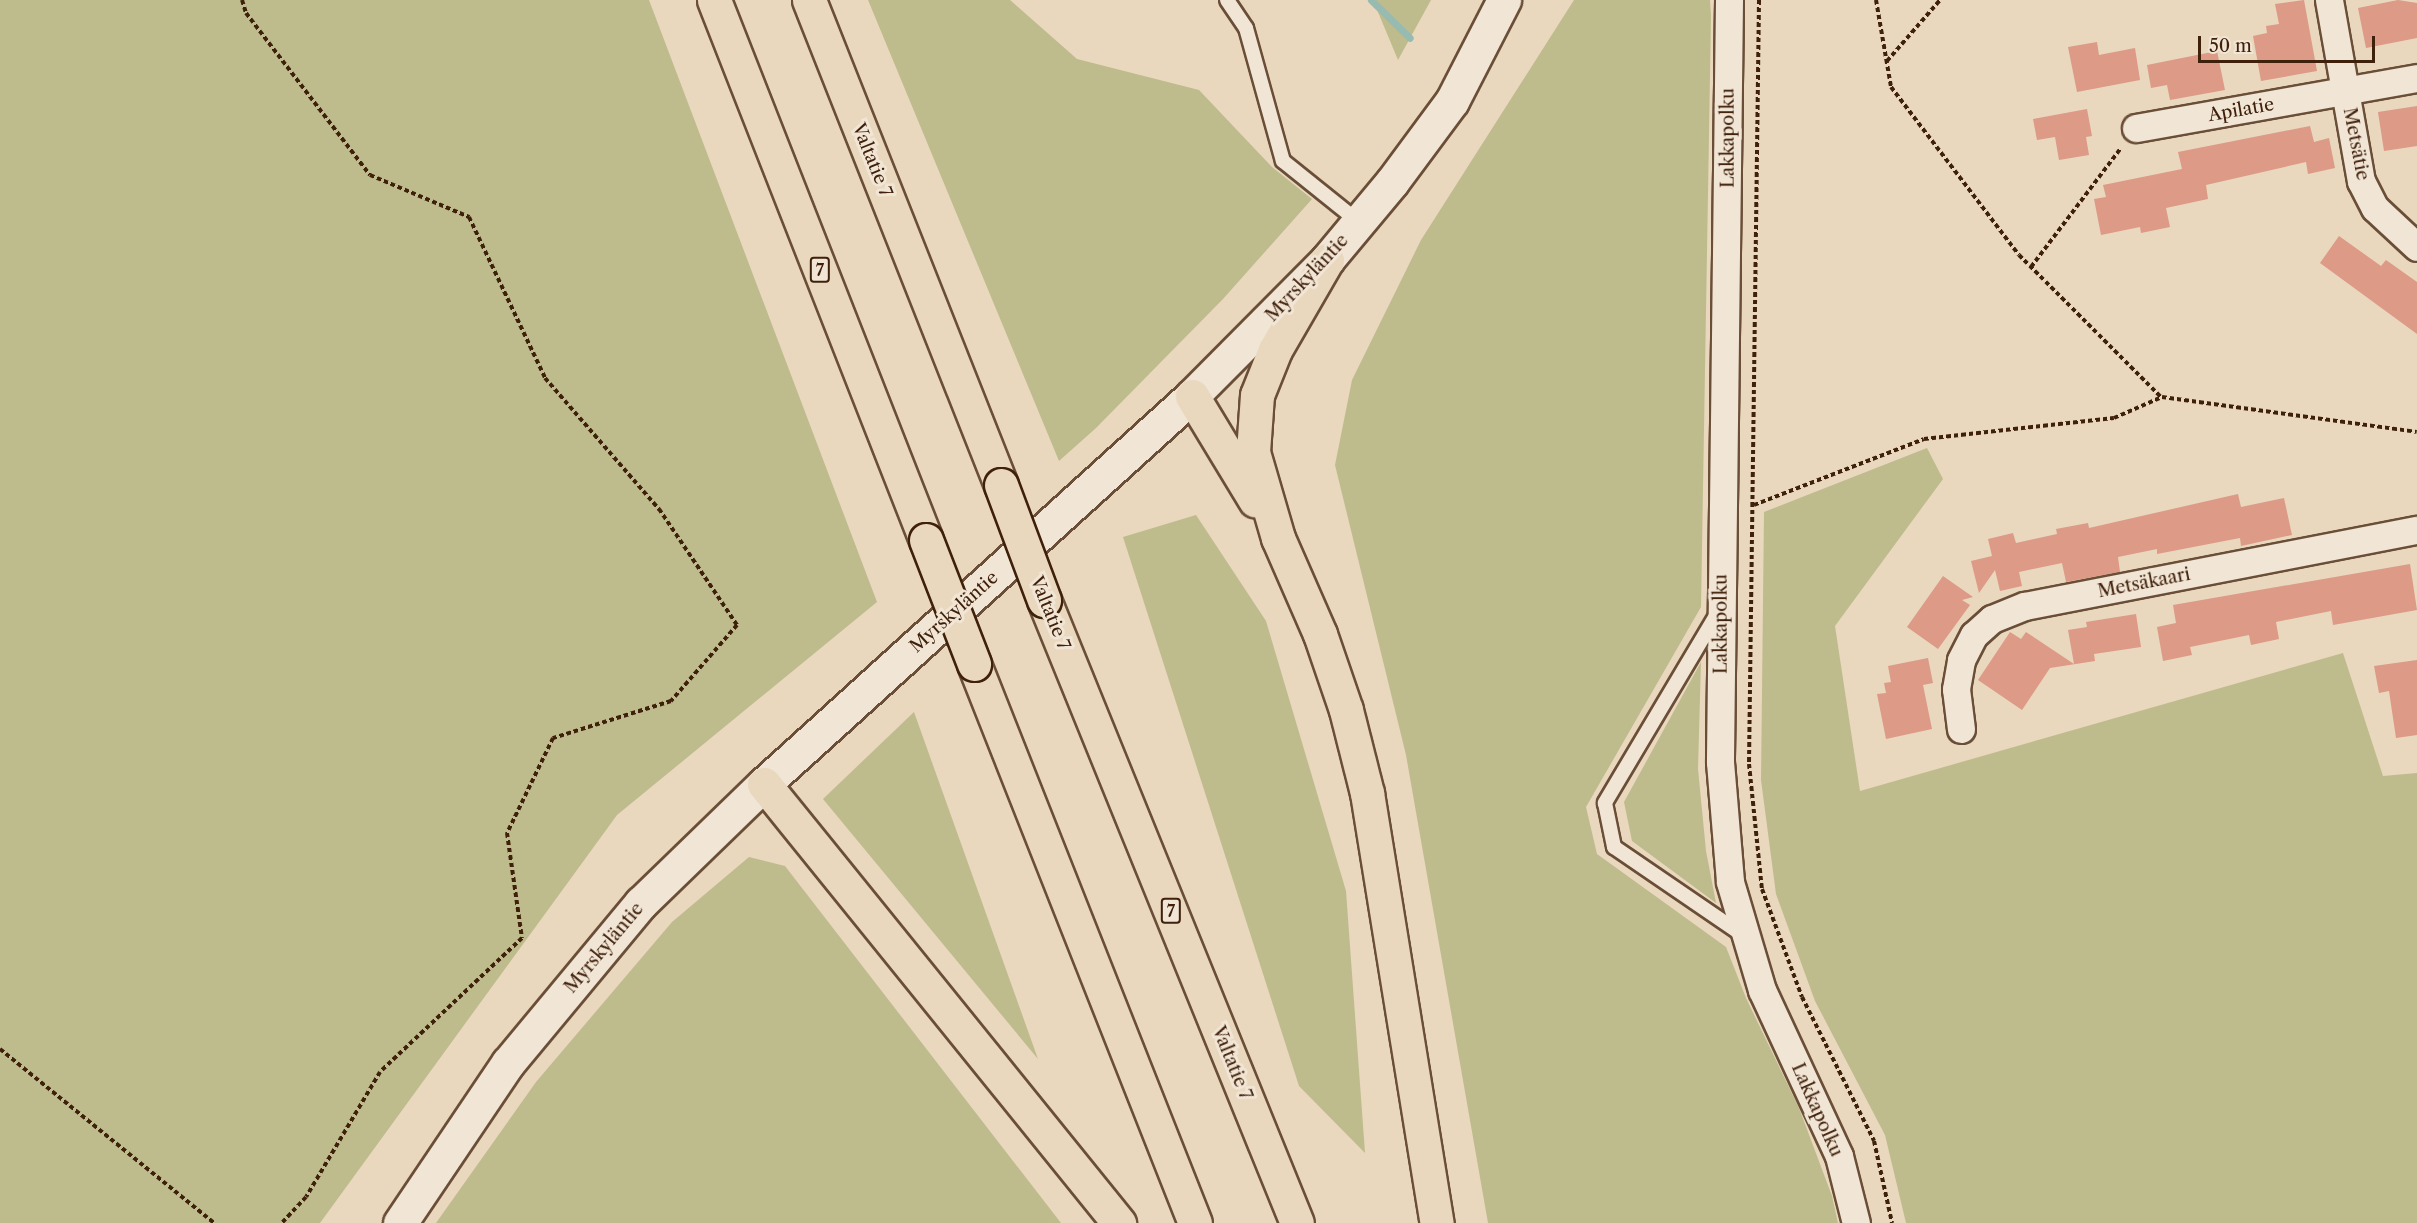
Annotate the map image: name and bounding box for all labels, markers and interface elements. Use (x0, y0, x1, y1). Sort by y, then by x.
scale bar (2201, 24, 2378, 62)
text: 50 m (2209, 35, 2252, 57)
street label: Lakkapolku (1717, 88, 1739, 188)
street label: Apilatie (2206, 94, 2276, 126)
street label: Metsätie (2338, 106, 2374, 182)
street label: Valtatie 7 (847, 120, 897, 200)
street label: Myrskyläntie (1261, 230, 1353, 326)
road number: 7 (810, 257, 830, 283)
street label: Metsäkaari (2096, 563, 2192, 603)
street label: Myrskyläntie (905, 567, 1003, 657)
street label: Valtatie 7 (1025, 573, 1075, 653)
street label: Lakkapolku (1710, 574, 1732, 674)
street label: Myrskyläntie (560, 898, 648, 998)
road number: 7 (1160, 898, 1182, 924)
street label: Valtatie 7 (1207, 1023, 1257, 1103)
street label: Lakkapolku (1787, 1060, 1847, 1160)

